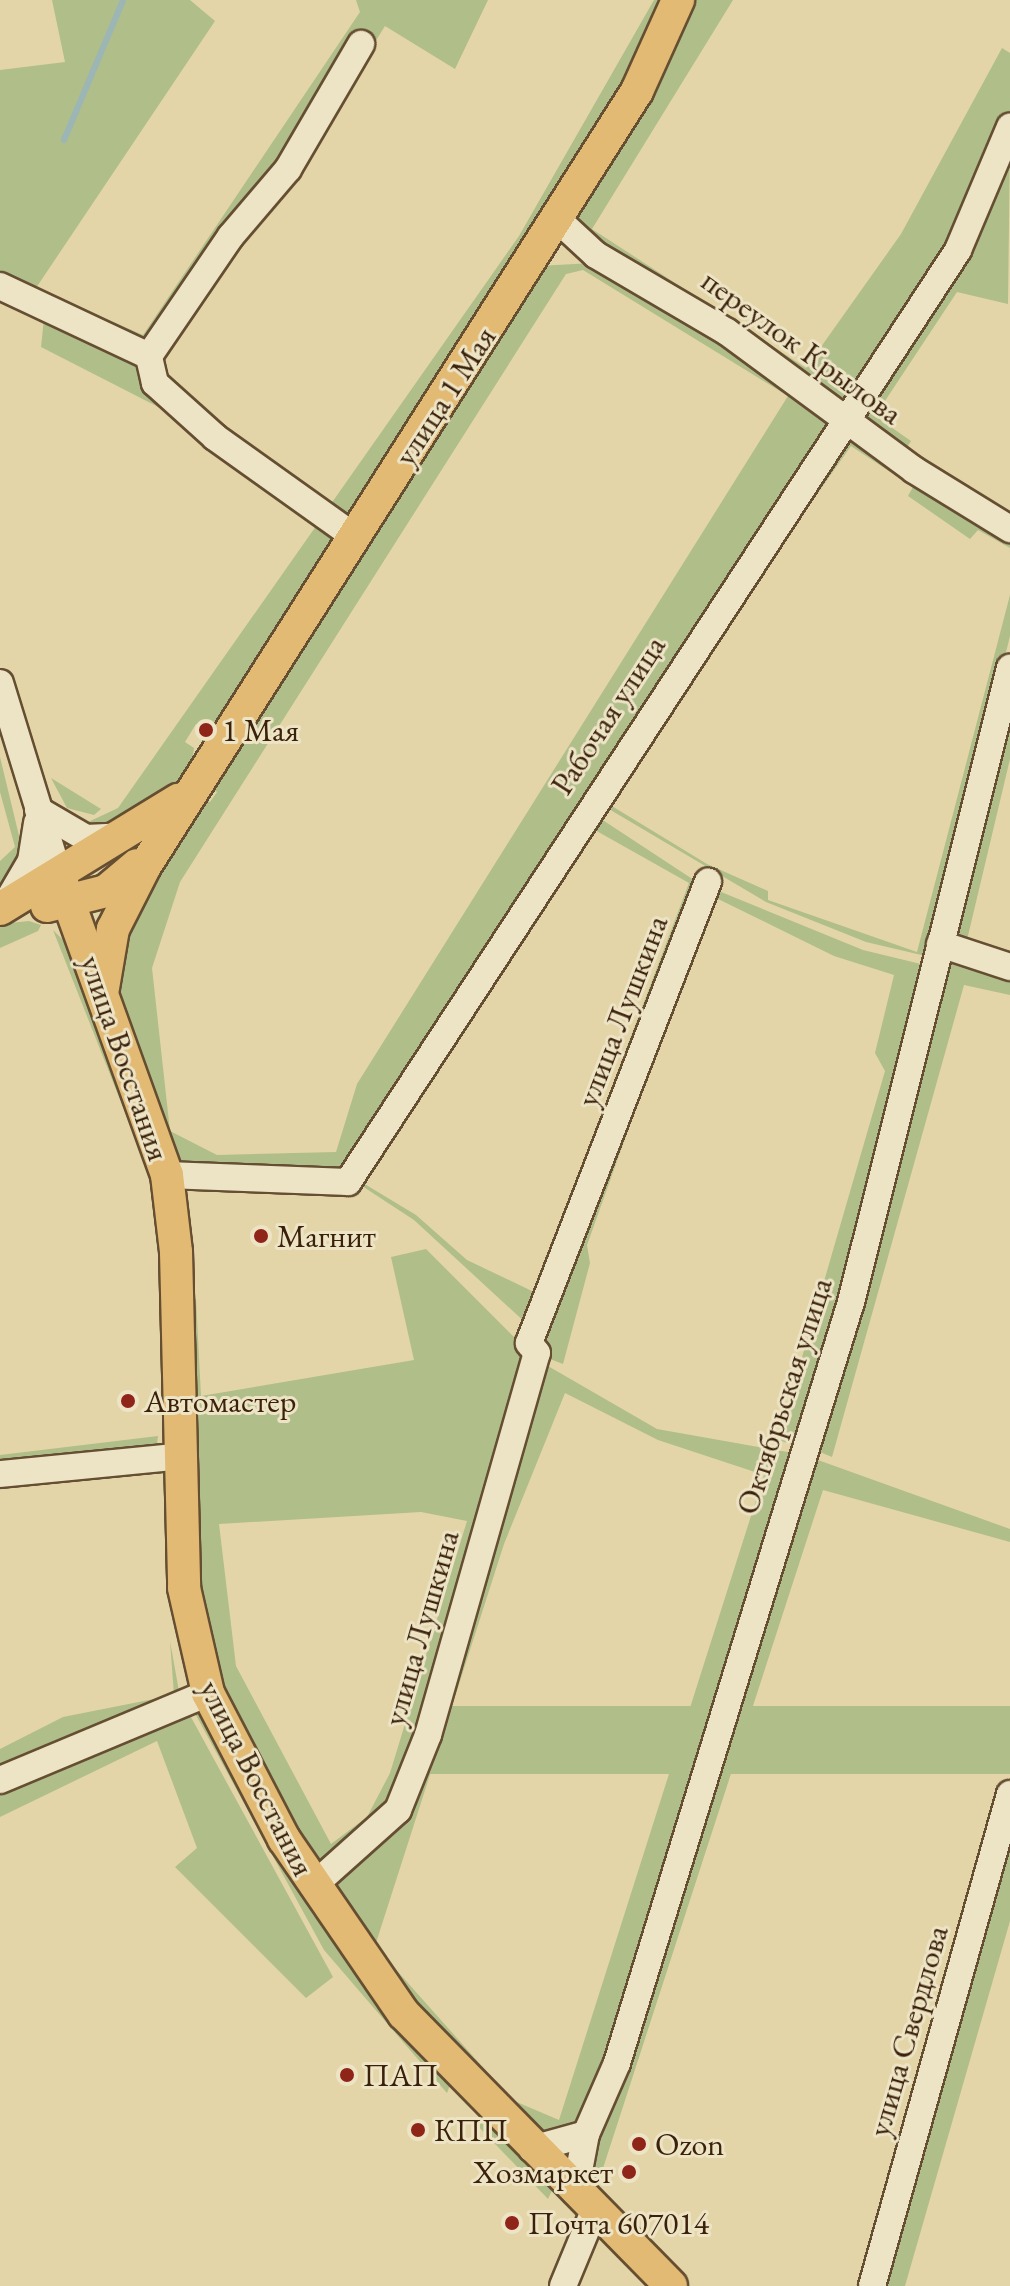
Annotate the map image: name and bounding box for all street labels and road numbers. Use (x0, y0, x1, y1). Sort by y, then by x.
street label: переулок Крылова (694, 261, 910, 433)
street label: улица 1 Мая (386, 319, 504, 473)
street label: Рабочая улица (542, 628, 674, 802)
street label: улица Лушкина (568, 910, 676, 1112)
street label: улица Восстания (72, 950, 178, 1166)
street label: Октябрьская улица (728, 1273, 840, 1519)
street label: улица Лушкина (375, 1526, 467, 1730)
street label: улица Восстания (191, 1674, 323, 1882)
street label: улица Свердлова (860, 1921, 956, 2141)

